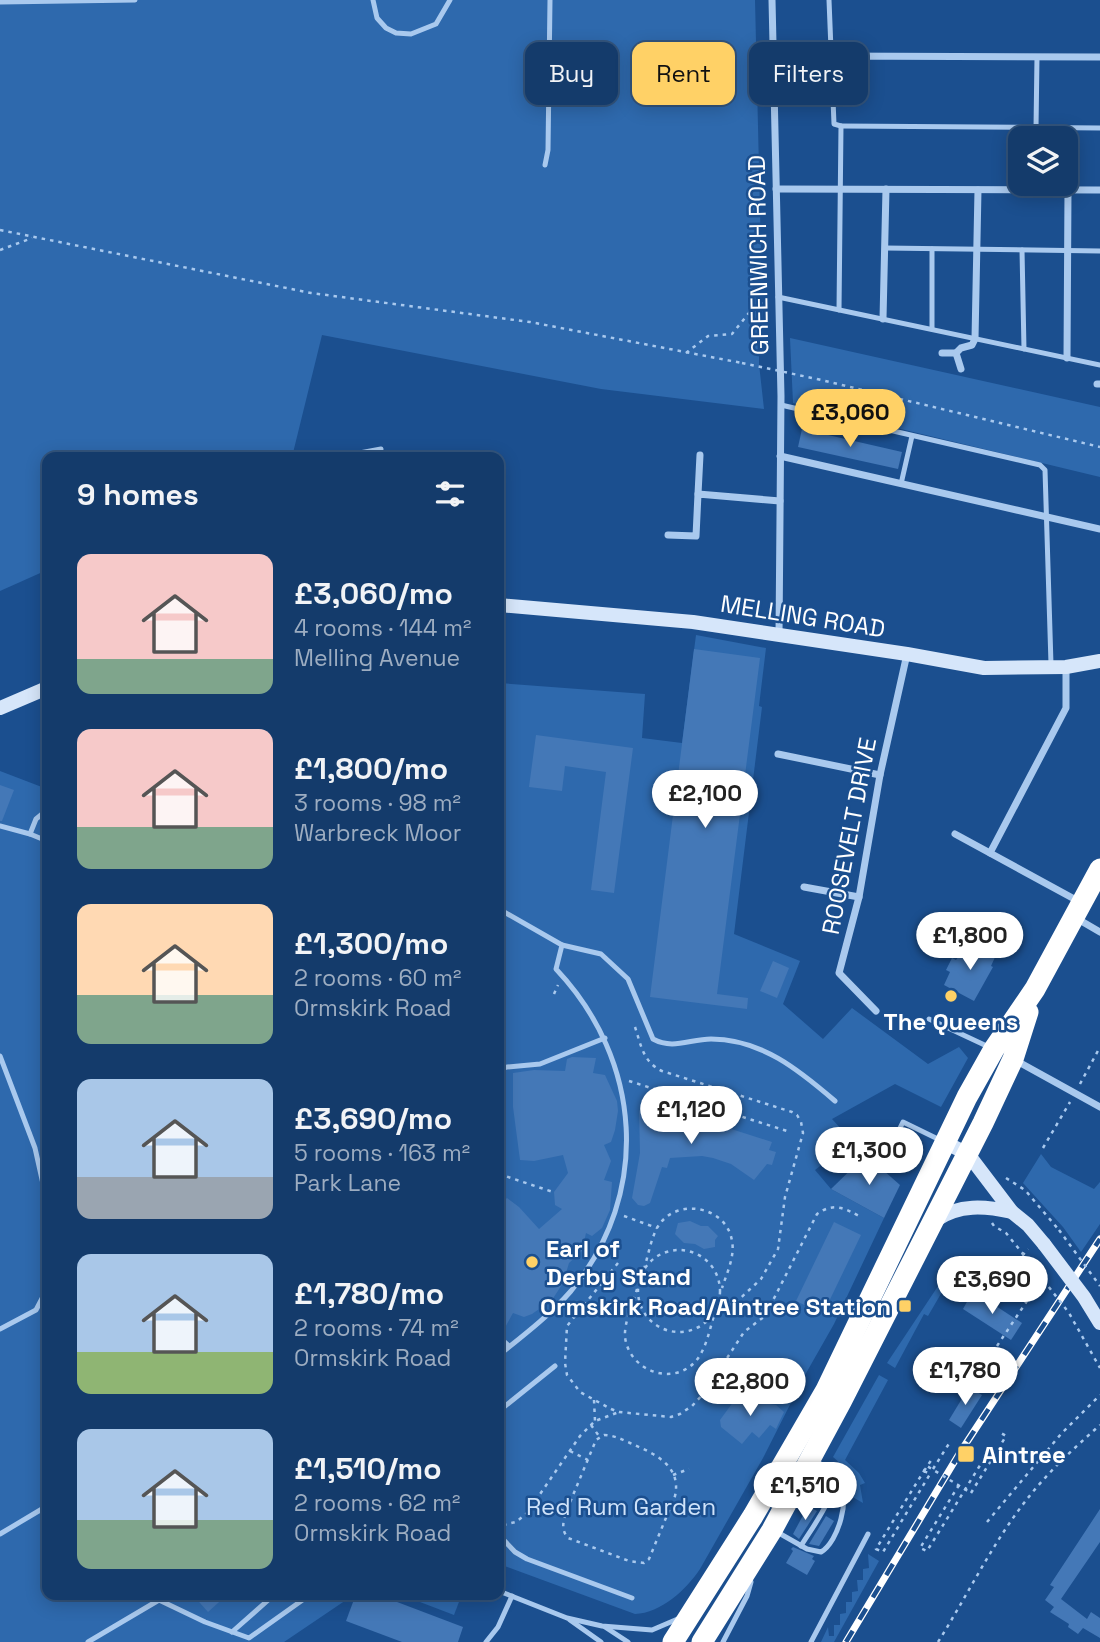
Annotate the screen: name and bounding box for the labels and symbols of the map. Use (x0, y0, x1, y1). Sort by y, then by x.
street label: GREENWICH ROAD (741, 155, 775, 355)
pin: £3,060 (793, 390, 907, 449)
street label: MELLING ROAD (718, 588, 888, 644)
street label: ROOSEVELT DRIVE (815, 735, 883, 937)
pin: £2,100 (648, 770, 762, 830)
pin: £1,800 (913, 912, 1027, 972)
marker: The Queens (943, 988, 959, 1004)
place label: The Queens (884, 1006, 1018, 1037)
pin: £1,120 (634, 1086, 748, 1146)
pin: £1,300 (812, 1128, 926, 1187)
place label: Earl of Derby Stand (546, 1233, 691, 1292)
marker: Earl of Derby Stand (524, 1254, 540, 1270)
pin: £3,690 (935, 1256, 1049, 1316)
place label: Ormskirk Road/Aintree Station (540, 1291, 891, 1322)
marker: Ormskirk Road/Aintree Station (897, 1298, 913, 1314)
pin: £1,780 (908, 1348, 1022, 1407)
pin: £2,800 (693, 1358, 807, 1418)
place label: Aintree (982, 1439, 1066, 1470)
marker: Aintree (956, 1444, 976, 1464)
pin: £1,510 (748, 1462, 862, 1522)
park label: Red Rum Garden (526, 1491, 716, 1522)

